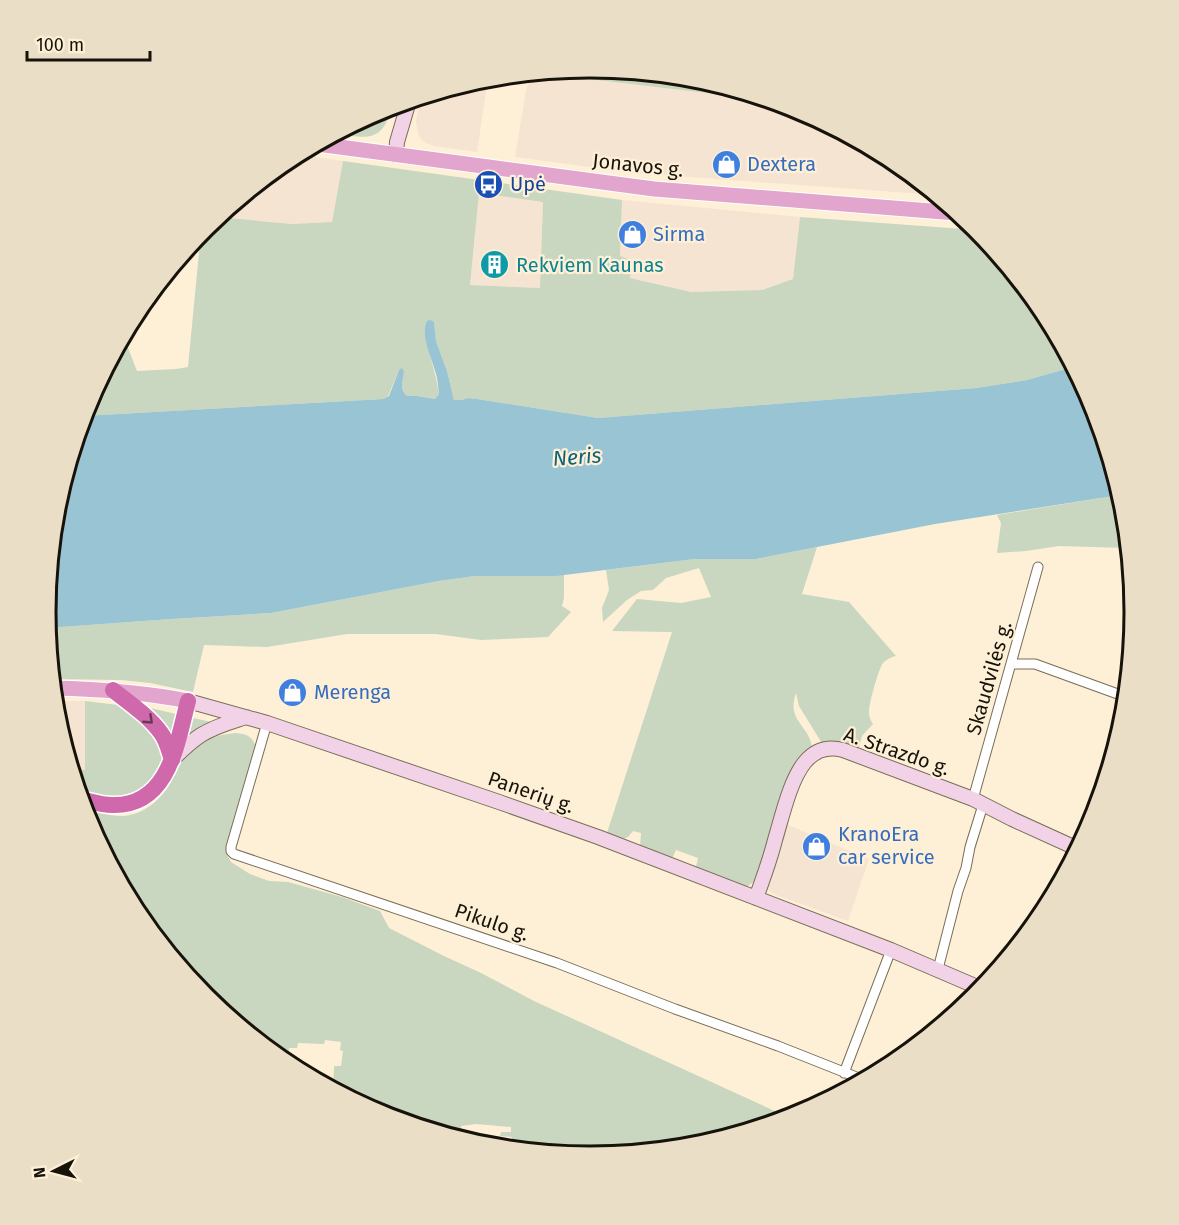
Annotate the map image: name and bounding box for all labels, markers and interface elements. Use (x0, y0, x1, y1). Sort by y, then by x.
scale bar (27, 24, 150, 62)
text: 100 m (36, 34, 84, 56)
street label: Jonavos g. (591, 148, 685, 182)
shop icon: Dextera (710, 148, 742, 180)
place label: Dextera (747, 152, 816, 176)
bus stop icon: Upė (473, 168, 505, 200)
place label: Upė (510, 172, 546, 196)
shop icon: Sirma (616, 218, 648, 250)
place label: Sirma (653, 222, 705, 246)
building icon: Rekviem Kaunas (479, 249, 511, 281)
place label: Rekviem Kaunas (516, 253, 664, 277)
water label: Neris (552, 442, 602, 472)
street label: Skaudvilės g. (961, 618, 1017, 738)
shop icon: Merenga (277, 676, 309, 708)
place label: Merenga (314, 680, 391, 704)
one-way arrow (142, 713, 153, 724)
street label: A. Strazdo g. (841, 722, 953, 780)
street label: Panerių g. (485, 766, 577, 818)
place label: KranoEra car service (838, 822, 935, 869)
shop icon: KranoEra car service (801, 830, 833, 862)
street label: Pikulo g. (452, 898, 532, 946)
north arrow (24, 1141, 84, 1201)
text: N (30, 1166, 50, 1179)

